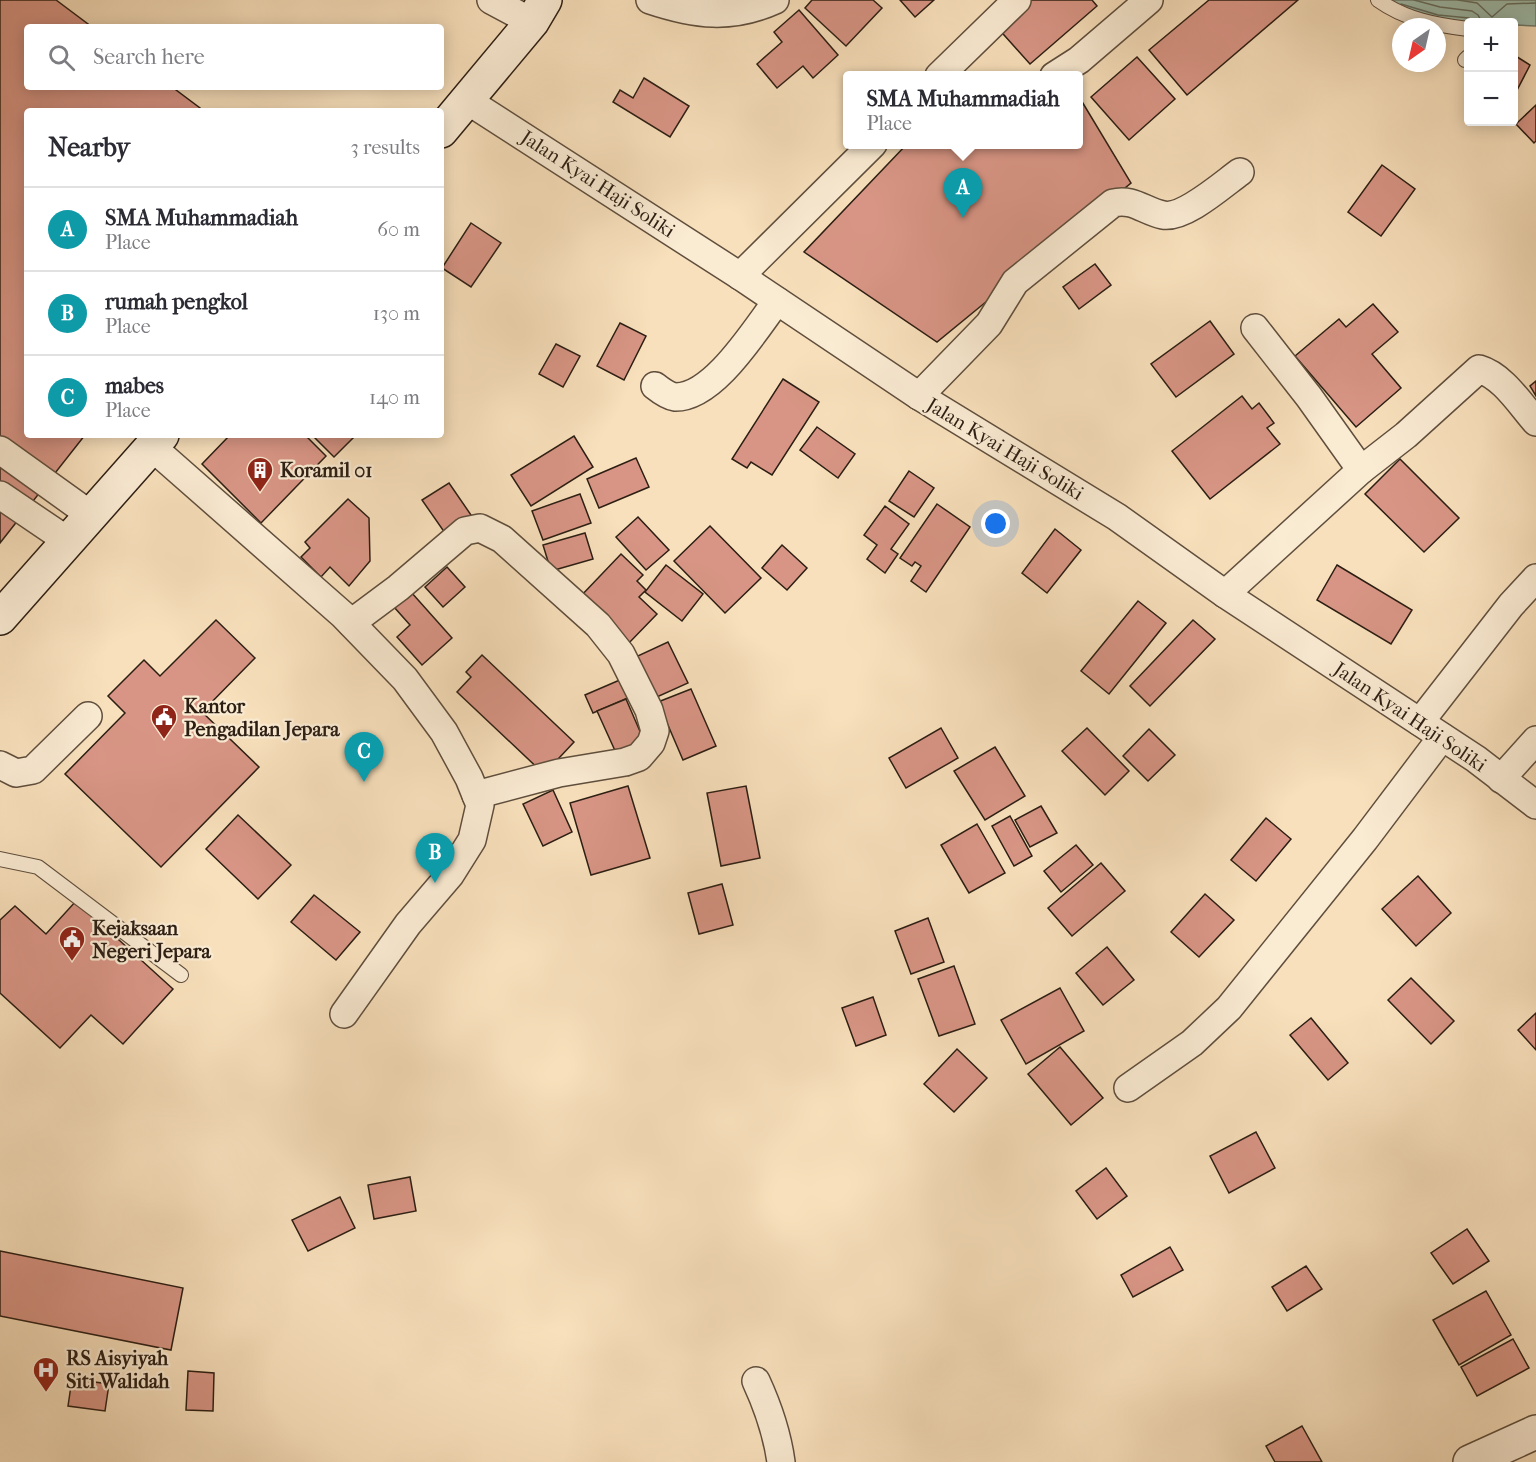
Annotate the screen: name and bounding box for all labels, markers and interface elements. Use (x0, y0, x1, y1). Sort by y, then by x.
north arrow (1392, 18, 1446, 72)
map controls (1464, 18, 1518, 126)
button: + (1464, 18, 1518, 72)
search box (24, 24, 444, 90)
icon: search (45, 41, 78, 74)
text: Search here (93, 44, 205, 70)
popup (843, 71, 1083, 149)
button: − (1464, 72, 1518, 126)
text: SMA Muhammadiah (866, 86, 1060, 112)
text: Place (866, 112, 912, 135)
street label: Jalan Kyai Haji Soliki (515, 124, 679, 242)
text: Nearby (48, 132, 130, 163)
text: 3 results (351, 136, 420, 159)
pin: A (944, 168, 982, 218)
text: SMA Muhammadiah (105, 205, 298, 231)
text: A (61, 218, 74, 241)
text: 60 m (377, 218, 420, 241)
text: Place (105, 231, 151, 254)
text: rumah pengkol (105, 289, 248, 315)
text: B (61, 302, 74, 325)
text: 130 m (373, 302, 420, 325)
text: Place (105, 315, 151, 338)
text: mabes (105, 373, 164, 399)
text: C (61, 386, 74, 409)
text: 140 m (369, 386, 420, 409)
street label: Jalan Kyai Haji Soliki (921, 392, 1088, 505)
text: Place (105, 399, 151, 422)
building icon: Koramil 01 (245, 455, 275, 493)
place label: Koramil 01 (280, 459, 372, 482)
your location (981, 509, 1010, 538)
street label: Jalan Kyai Haji Soliki (1328, 656, 1491, 777)
place label: Kantor Pengadilan Jepara (184, 695, 340, 741)
public building icon: Kantor Pengadilan Jepara (149, 702, 179, 740)
pin: C (344, 732, 384, 782)
pin: B (416, 834, 454, 883)
place label: Kejaksaan Negeri Jepara (92, 917, 212, 963)
public building icon: Kejaksaan Negeri Jepara (57, 924, 87, 962)
place label: RS Aisyiyah Siti Walidah (66, 1347, 170, 1393)
hospital icon: RS Aisyiyah Siti Walidah (31, 1355, 61, 1393)

